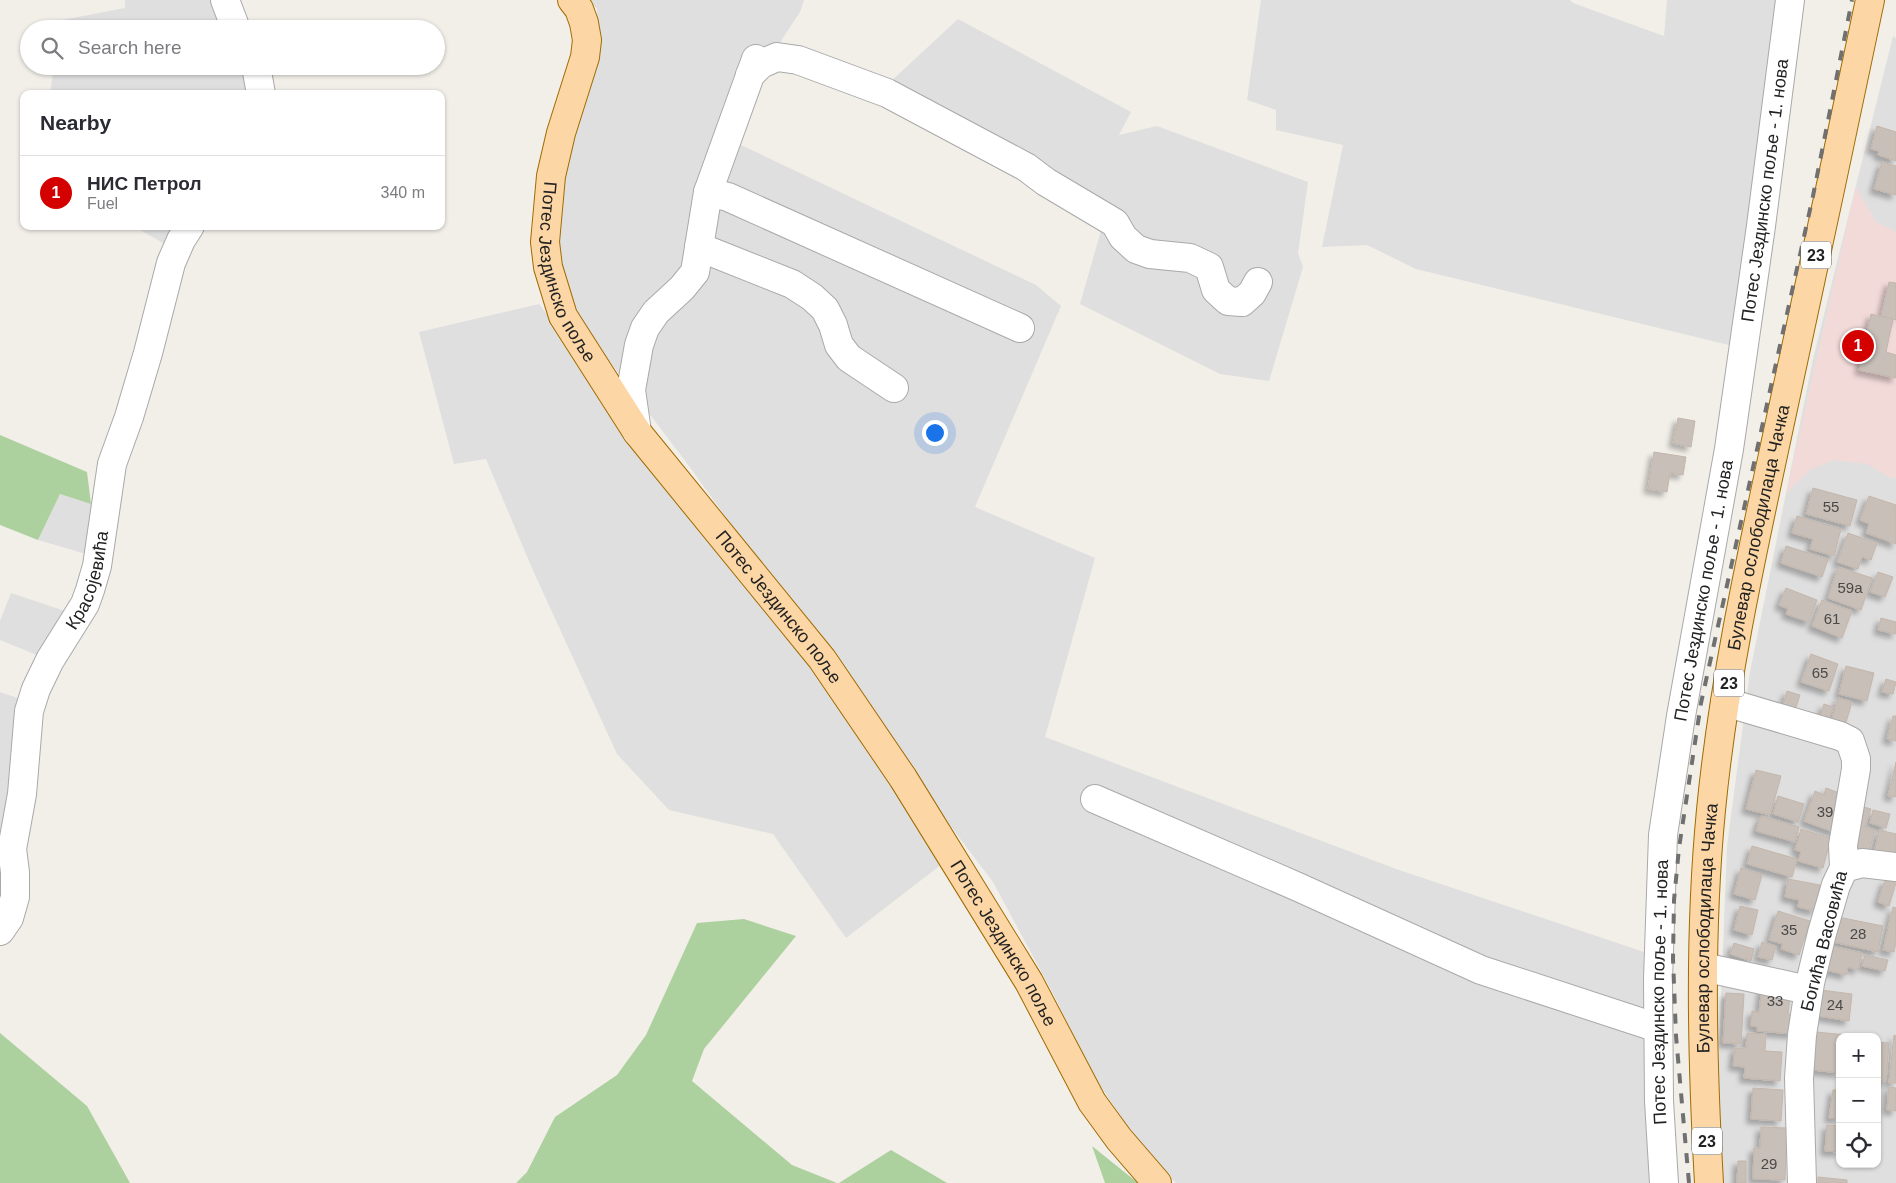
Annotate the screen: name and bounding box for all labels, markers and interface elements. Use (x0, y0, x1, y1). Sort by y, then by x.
search box (20, 20, 445, 75)
icon: search (38, 34, 66, 62)
text: Search here (78, 37, 182, 58)
street label: Потес Јездинско поље - 1. нова (1737, 57, 1792, 323)
text: Nearby (40, 111, 111, 134)
text: НИС Петрол (87, 173, 201, 194)
street label: Потес Јездинско поље (535, 181, 600, 366)
text: 1 (52, 184, 60, 201)
text: 340 m (381, 184, 425, 201)
text: Fuel (87, 195, 118, 212)
road number: 23 (1801, 242, 1831, 268)
pin: 1 (1842, 327, 1874, 365)
street label: Булевар ослободилаца Чачка (1724, 402, 1794, 652)
your location (922, 420, 948, 446)
street label: Потес Јездинско поље - 1. нова (1670, 457, 1737, 723)
house number: 55 (1823, 498, 1839, 515)
street label: Потес Јездинско поље (712, 527, 846, 687)
street label: Красојевића (62, 528, 112, 633)
house number: 59a (1837, 579, 1863, 596)
house number: 61 (1824, 610, 1840, 627)
house number: 65 (1812, 664, 1828, 681)
road number: 23 (1714, 670, 1744, 696)
street label: Булевар ослободилаца Чачка (1693, 801, 1722, 1054)
house number: 39 (1817, 803, 1833, 820)
street label: Потес Јездинско поље (946, 857, 1060, 1030)
street label: Потес Јездинско поље - 1. нова (1648, 858, 1672, 1125)
street label: Богића Васовића (1797, 868, 1851, 1013)
house number: 35 (1781, 921, 1797, 938)
house number: 28 (1850, 925, 1866, 942)
house number: 33 (1767, 992, 1783, 1009)
house number: 24 (1827, 996, 1843, 1013)
map controls (1836, 1033, 1881, 1168)
button: + (1836, 1033, 1881, 1078)
button: − (1836, 1078, 1881, 1123)
button: locate (1836, 1123, 1881, 1168)
road number: 23 (1692, 1128, 1722, 1154)
house number: 29 (1761, 1155, 1777, 1172)

